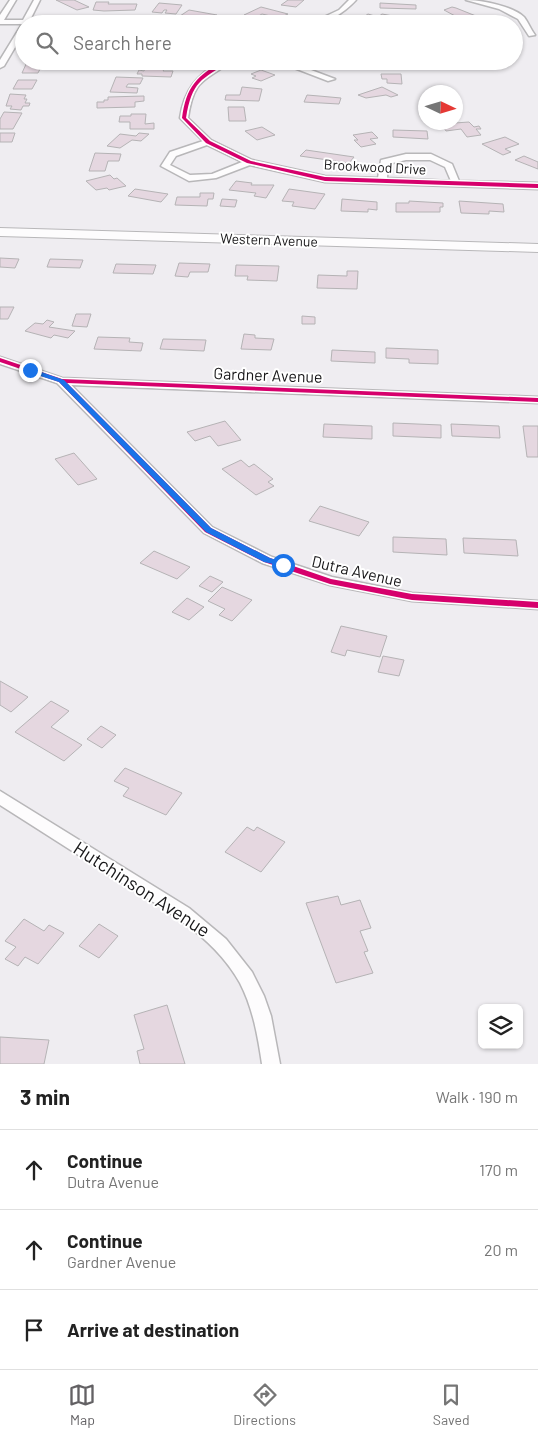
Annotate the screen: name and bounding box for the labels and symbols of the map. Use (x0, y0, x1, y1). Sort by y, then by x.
north arrow (418, 85, 463, 130)
street label: Brookwood Drive (323, 155, 427, 178)
street label: Western Avenue (220, 229, 318, 250)
route end (19, 359, 42, 382)
street label: Gardner Avenue (213, 363, 323, 386)
street label: Dutra Avenue (310, 551, 404, 590)
route start (272, 554, 295, 577)
street label: Hutchinson Avenue (70, 836, 215, 941)

